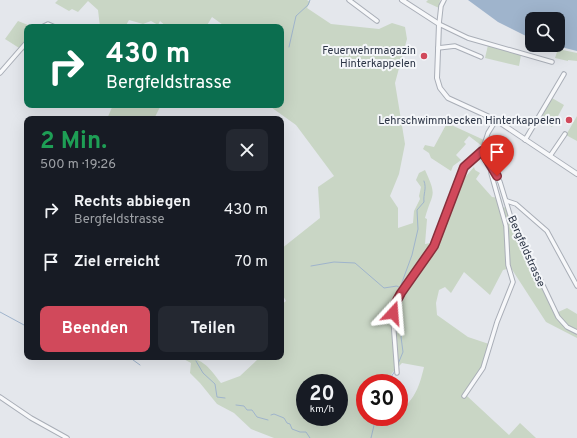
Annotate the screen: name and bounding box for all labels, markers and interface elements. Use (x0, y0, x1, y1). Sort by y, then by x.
map controls (525, 12, 565, 52)
button: search (525, 12, 565, 52)
text: 430 m (106, 37, 190, 73)
icon: right (40, 40, 92, 92)
place label: Feuerwehrmagazin Hinterkappelen (322, 44, 416, 71)
marker: Feuerwehrmagazin Hinterkappelen (419, 51, 429, 61)
text: Bergfeldstrasse (106, 72, 231, 95)
place label: Lehrschwimmbecken Hinterkappelen (378, 114, 561, 128)
marker: Lehrschwimmbecken Hinterkappelen (564, 115, 574, 125)
text: 2 Min. (40, 127, 107, 157)
button: close (226, 129, 268, 171)
pin (480, 135, 514, 176)
icon: arrive (486, 141, 508, 163)
text: 500 m · 19:26 (40, 157, 116, 173)
text: Rechts abbiegen (74, 193, 191, 212)
icon: right (40, 199, 62, 221)
text: 430 m (224, 201, 268, 220)
text: Bergfeldstrasse (74, 212, 165, 228)
street label: Bergfeldstrasse (504, 214, 548, 289)
icon: arrive (40, 251, 62, 273)
text: Ziel erreicht (74, 253, 160, 272)
text: 70 m (235, 253, 268, 272)
position arrow (372, 292, 414, 334)
button: Beenden (40, 306, 150, 352)
button: Teilen (158, 306, 268, 352)
speed limit sign: 30 (356, 374, 408, 426)
text: 20 (309, 382, 335, 408)
text: km/h (310, 403, 334, 416)

